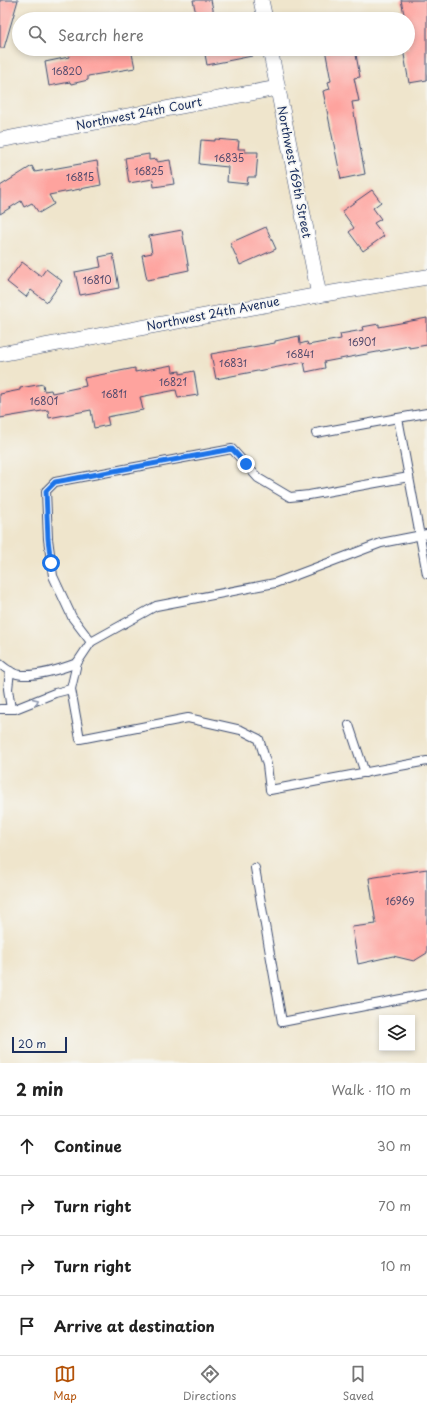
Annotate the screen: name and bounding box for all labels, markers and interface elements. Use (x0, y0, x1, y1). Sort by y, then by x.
search box (12, 12, 415, 56)
icon: search (26, 23, 48, 45)
text: Search here (58, 23, 144, 46)
house number: 16820 (52, 63, 82, 78)
street label: Northwest 24th Court (74, 92, 203, 134)
street label: Northwest 169th Street (273, 104, 317, 240)
house number: 16835 (214, 150, 244, 165)
house number: 16825 (134, 163, 164, 178)
house number: 16815 (66, 169, 94, 184)
house number: 16810 (82, 272, 112, 287)
street label: Northwest 24th Avenue (145, 291, 281, 335)
house number: 16901 (348, 334, 376, 349)
house number: 16841 (286, 346, 314, 361)
house number: 16831 (219, 355, 247, 370)
house number: 16821 (159, 374, 187, 389)
house number: 16811 (101, 386, 127, 401)
house number: 16801 (30, 393, 58, 408)
route end (237, 455, 255, 473)
route start (42, 554, 60, 572)
one-way arrow (32, 698, 39, 706)
house number: 16969 (386, 893, 414, 908)
map controls (379, 1015, 415, 1051)
button: layers (379, 1015, 415, 1051)
scale bar (12, 1035, 67, 1054)
text: 20 m (18, 1035, 46, 1052)
text: 2 min (16, 1076, 63, 1102)
text: Walk · 110 m (332, 1080, 411, 1099)
text: Continue (54, 1134, 122, 1157)
icon: ahead (16, 1135, 38, 1157)
text: 30 m (377, 1136, 411, 1155)
text: Turn right (54, 1194, 131, 1217)
icon: right (16, 1195, 38, 1217)
text: 70 m (378, 1196, 411, 1215)
text: Turn right (54, 1254, 131, 1277)
icon: right (16, 1255, 38, 1277)
text: 10 m (381, 1256, 411, 1275)
text: Arrive at destination (54, 1314, 215, 1337)
icon: arrive (16, 1315, 38, 1337)
tab: Map (53, 1363, 77, 1404)
tab: Directions (183, 1363, 236, 1404)
tab: Saved (343, 1363, 374, 1404)

